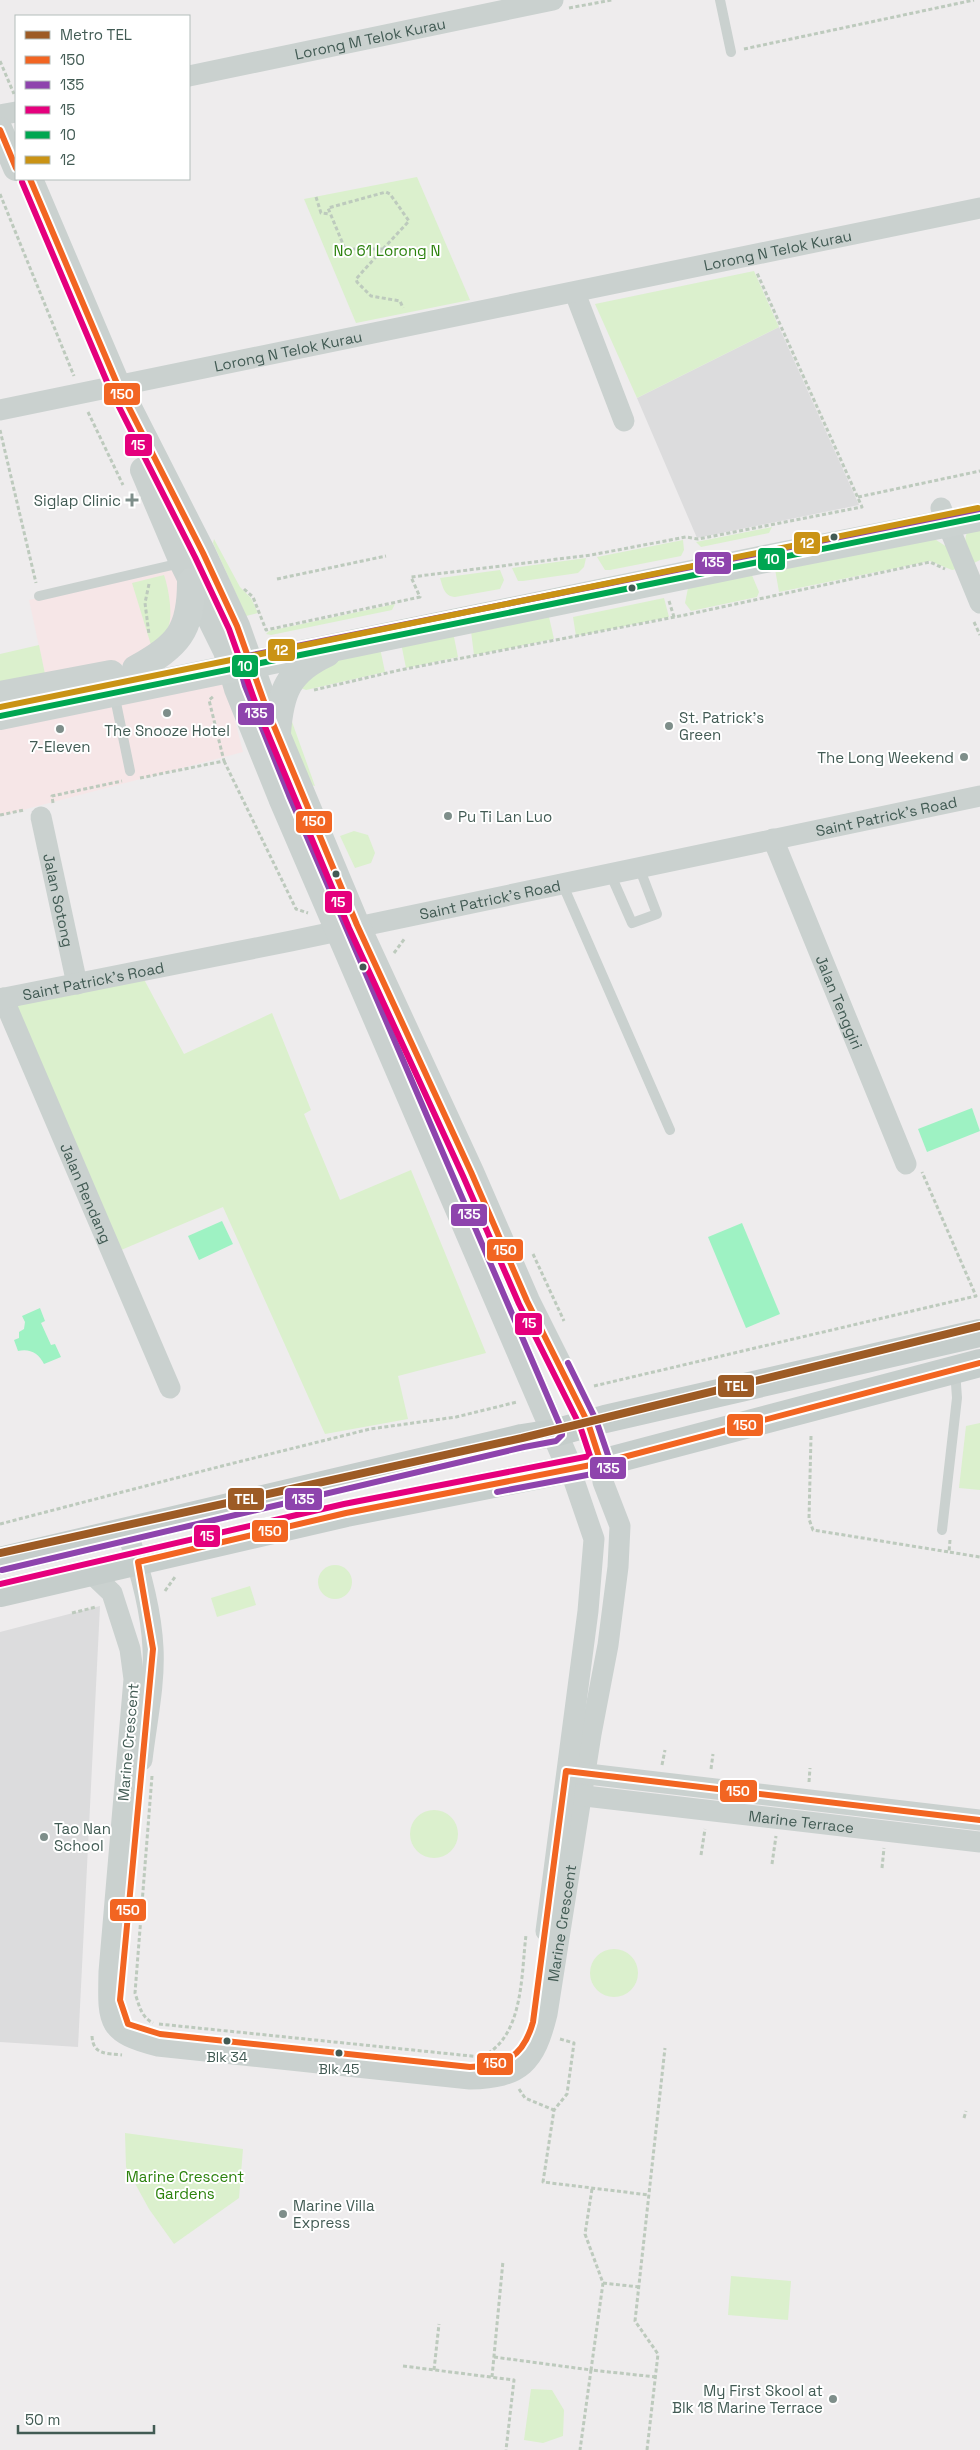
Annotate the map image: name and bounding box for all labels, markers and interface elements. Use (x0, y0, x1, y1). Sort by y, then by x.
street label: Lorong M Telok Kurau (293, 13, 447, 63)
legend (15, 15, 190, 180)
text: Metro TEL (60, 25, 132, 44)
text: 150 (60, 50, 85, 69)
text: 135 (60, 75, 84, 94)
text: 15 (60, 100, 75, 119)
text: 10 (60, 125, 76, 144)
text: 12 (60, 150, 75, 169)
street label: Lorong N Telok Kurau (702, 225, 853, 274)
park label: No 61 Lorong N (333, 241, 441, 260)
street label: Lorong N Telok Kurau (212, 326, 364, 375)
line badge: 150 (103, 382, 141, 406)
text: 150 (110, 385, 134, 403)
line badge: 15 (124, 433, 153, 457)
text: 15 (131, 436, 145, 454)
place label: Siglap Clinic (34, 491, 121, 510)
marker: Siglap Clinic (125, 493, 139, 507)
line badge: 12 (793, 531, 821, 555)
unlabelled marker (829, 532, 839, 542)
text: 12 (800, 534, 814, 552)
line badge: 10 (757, 547, 786, 571)
text: 10 (764, 550, 780, 568)
line badge: 135 (694, 551, 732, 575)
text: 135 (701, 553, 725, 571)
unlabelled marker (627, 583, 637, 593)
line badge: 12 (267, 638, 296, 662)
text: 12 (274, 641, 288, 659)
line badge: 10 (231, 654, 259, 678)
text: 10 (237, 657, 253, 675)
line badge: 135 (237, 702, 275, 726)
text: 135 (244, 704, 268, 722)
marker: The Snooze Hotel (161, 707, 173, 719)
place label: St. Patrick's Green (679, 708, 764, 744)
marker: St. Patrick's Green (663, 720, 675, 732)
place label: The Snooze Hotel (104, 721, 230, 740)
marker: 7-Eleven (54, 723, 66, 735)
place label: 7-Eleven (30, 737, 90, 756)
place label: The Long Weekend (817, 748, 954, 767)
marker: The Long Weekend (958, 751, 970, 763)
street label: Saint Patrick's Road (814, 792, 959, 840)
place label: Pu Ti Lan Luo (458, 807, 552, 826)
line badge: 150 (295, 810, 333, 834)
marker: Pu Ti Lan Luo (442, 810, 454, 822)
text: 150 (302, 812, 326, 830)
street label: Jalan Sotong (40, 851, 78, 949)
unlabelled marker (331, 869, 341, 879)
street label: Saint Patrick's Road (418, 875, 562, 923)
line badge: 15 (324, 890, 353, 914)
text: 15 (331, 893, 345, 911)
street label: Jalan Tenggiri (812, 952, 867, 1052)
street label: Saint Patrick's Road (21, 957, 166, 1004)
unlabelled marker (358, 962, 368, 972)
street label: Jalan Rendang (57, 1140, 116, 1246)
line badge: 135 (450, 1203, 488, 1227)
text: 135 (457, 1205, 481, 1223)
line badge: 150 (486, 1238, 524, 1262)
text: 150 (493, 1241, 517, 1259)
line badge: 15 (514, 1312, 543, 1336)
text: 15 (522, 1314, 536, 1332)
line badge: TEL (717, 1374, 755, 1398)
text: TEL (724, 1377, 748, 1395)
line badge: 150 (726, 1413, 764, 1437)
text: 150 (733, 1416, 757, 1434)
line badge: 135 (589, 1456, 627, 1480)
text: 135 (596, 1459, 620, 1477)
line badge: TEL (227, 1487, 265, 1511)
line badge: 135 (284, 1487, 323, 1511)
text: TEL (234, 1490, 258, 1508)
text: 135 (291, 1490, 315, 1508)
line badge: 150 (251, 1519, 289, 1543)
text: 150 (258, 1522, 282, 1540)
line badge: 15 (193, 1524, 221, 1548)
text: 15 (200, 1527, 214, 1545)
street label: Marine Crescent (113, 1682, 143, 1802)
line badge: 150 (719, 1779, 758, 1803)
text: 150 (726, 1782, 750, 1800)
street label: Marine Terrace (748, 1806, 855, 1837)
place label: Tao Nan School (54, 1819, 111, 1855)
marker: Tao Nan School (38, 1831, 50, 1843)
street label: Marine Crescent (543, 1863, 580, 1983)
line badge: 150 (109, 1898, 147, 1922)
text: 150 (116, 1901, 140, 1919)
marker: Blk 34 (222, 2036, 232, 2046)
place label: Blk 34 (206, 2048, 248, 2066)
marker: Blk 45 (334, 2048, 344, 2058)
line badge: 150 (476, 2052, 514, 2076)
text: 150 (483, 2054, 507, 2072)
place label: Blk 45 (319, 2060, 359, 2078)
park label: Marine Crescent Gardens (126, 2167, 244, 2203)
place label: Marine Villa Express (293, 2196, 375, 2232)
marker: Marine Villa Express (277, 2208, 289, 2220)
place label: My First Skool at Blk 18 Marine Terrace (672, 2381, 823, 2417)
marker: My First Skool at Blk 18 Marine Terrace (827, 2393, 839, 2405)
scale bar (18, 2402, 154, 2434)
text: 50 m (25, 2410, 60, 2429)

